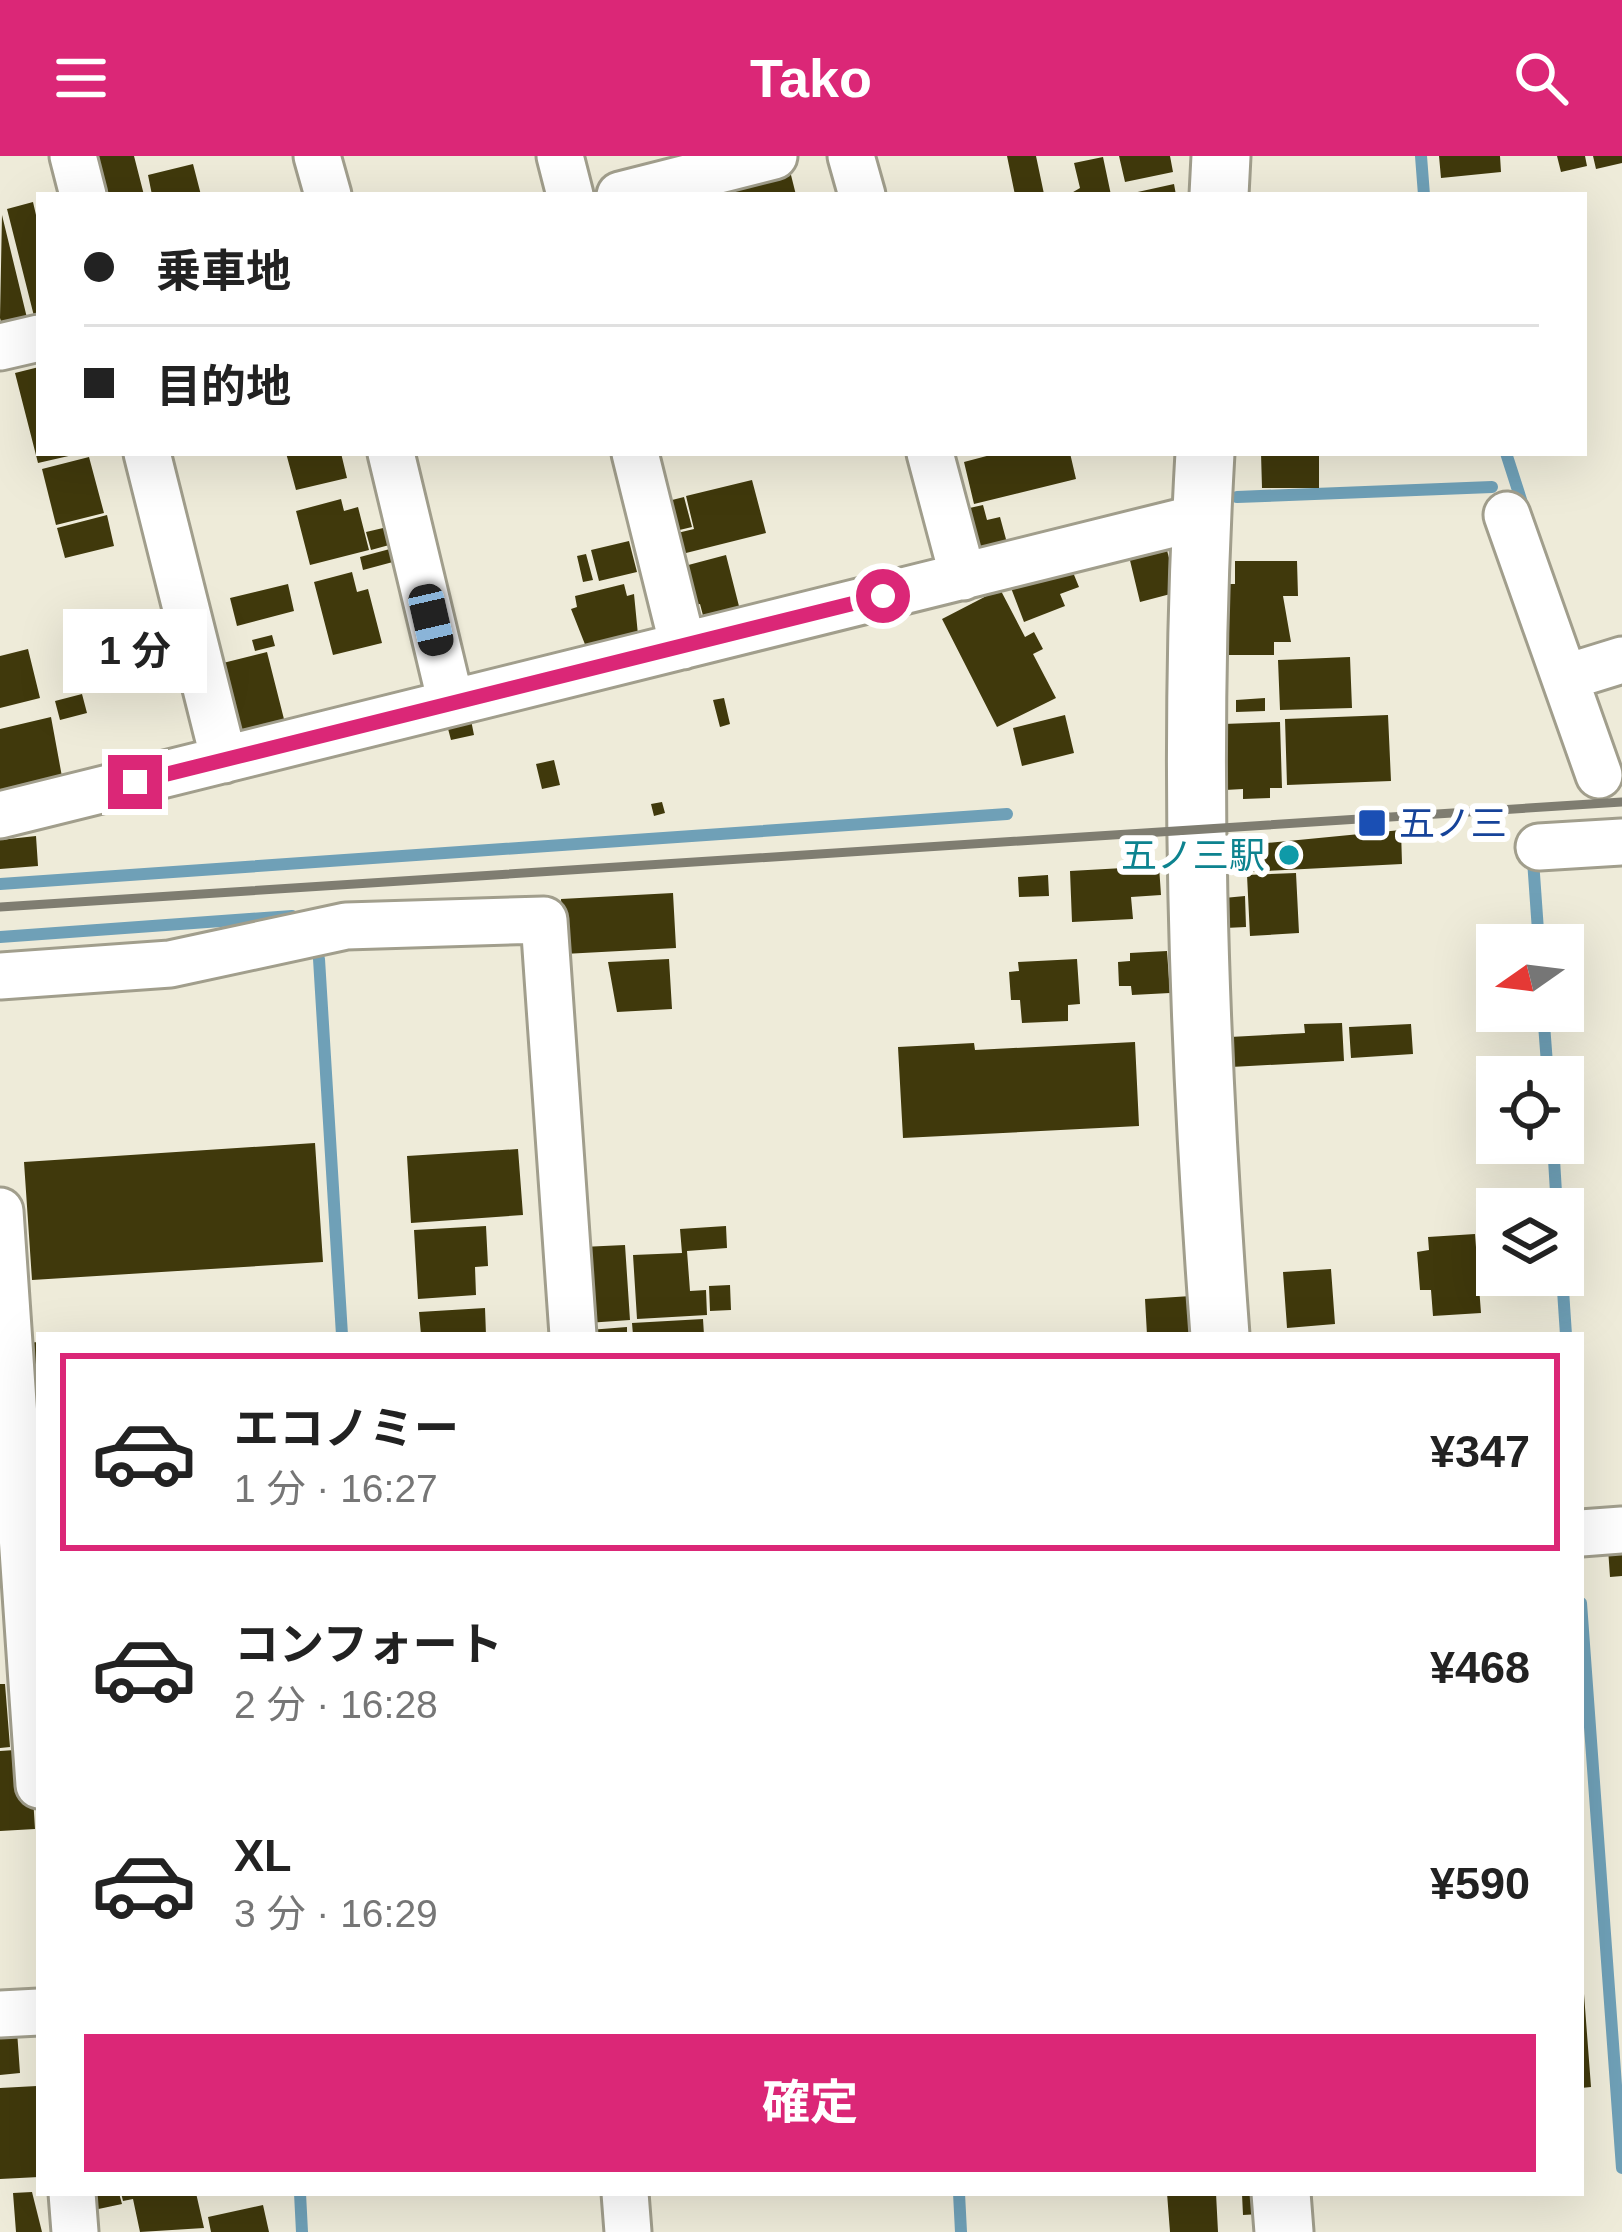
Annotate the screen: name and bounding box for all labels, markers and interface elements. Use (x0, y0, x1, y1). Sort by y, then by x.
icon: menu (48, 45, 114, 111)
icon: search (1508, 45, 1574, 111)
text: Tako (750, 48, 872, 108)
text: 乗車地 (156, 246, 291, 297)
text: 目的地 (156, 361, 291, 412)
route start (856, 569, 910, 623)
car (405, 581, 457, 659)
callout: 1 分 (63, 608, 207, 692)
text: 1 分 (99, 629, 171, 672)
route end (108, 755, 162, 809)
place label: 五ノ三 (1399, 803, 1507, 844)
marker: 五ノ三 (1356, 807, 1388, 839)
place label: 五ノ三駅 (1121, 835, 1265, 876)
marker: 五ノ三駅 (1276, 842, 1302, 868)
north arrow (1476, 924, 1584, 1032)
map controls (1476, 924, 1584, 1296)
button: locate (1476, 1056, 1584, 1164)
button: layers (1476, 1188, 1584, 1296)
icon: car (90, 1398, 198, 1506)
text: エコノミー (234, 1403, 459, 1454)
text: ¥347 (1430, 1426, 1530, 1477)
text: 1 分 · 16:27 (234, 1467, 438, 1510)
icon: car (90, 1614, 198, 1722)
text: コンフォート (234, 1619, 503, 1670)
text: ¥468 (1430, 1642, 1530, 1693)
text: 2 分 · 16:28 (234, 1683, 438, 1726)
icon: car (90, 1830, 198, 1938)
text: XL (234, 1830, 292, 1881)
text: ¥590 (1430, 1858, 1530, 1909)
text: 3 分 · 16:29 (234, 1892, 438, 1935)
button: 確定 (84, 2034, 1536, 2172)

